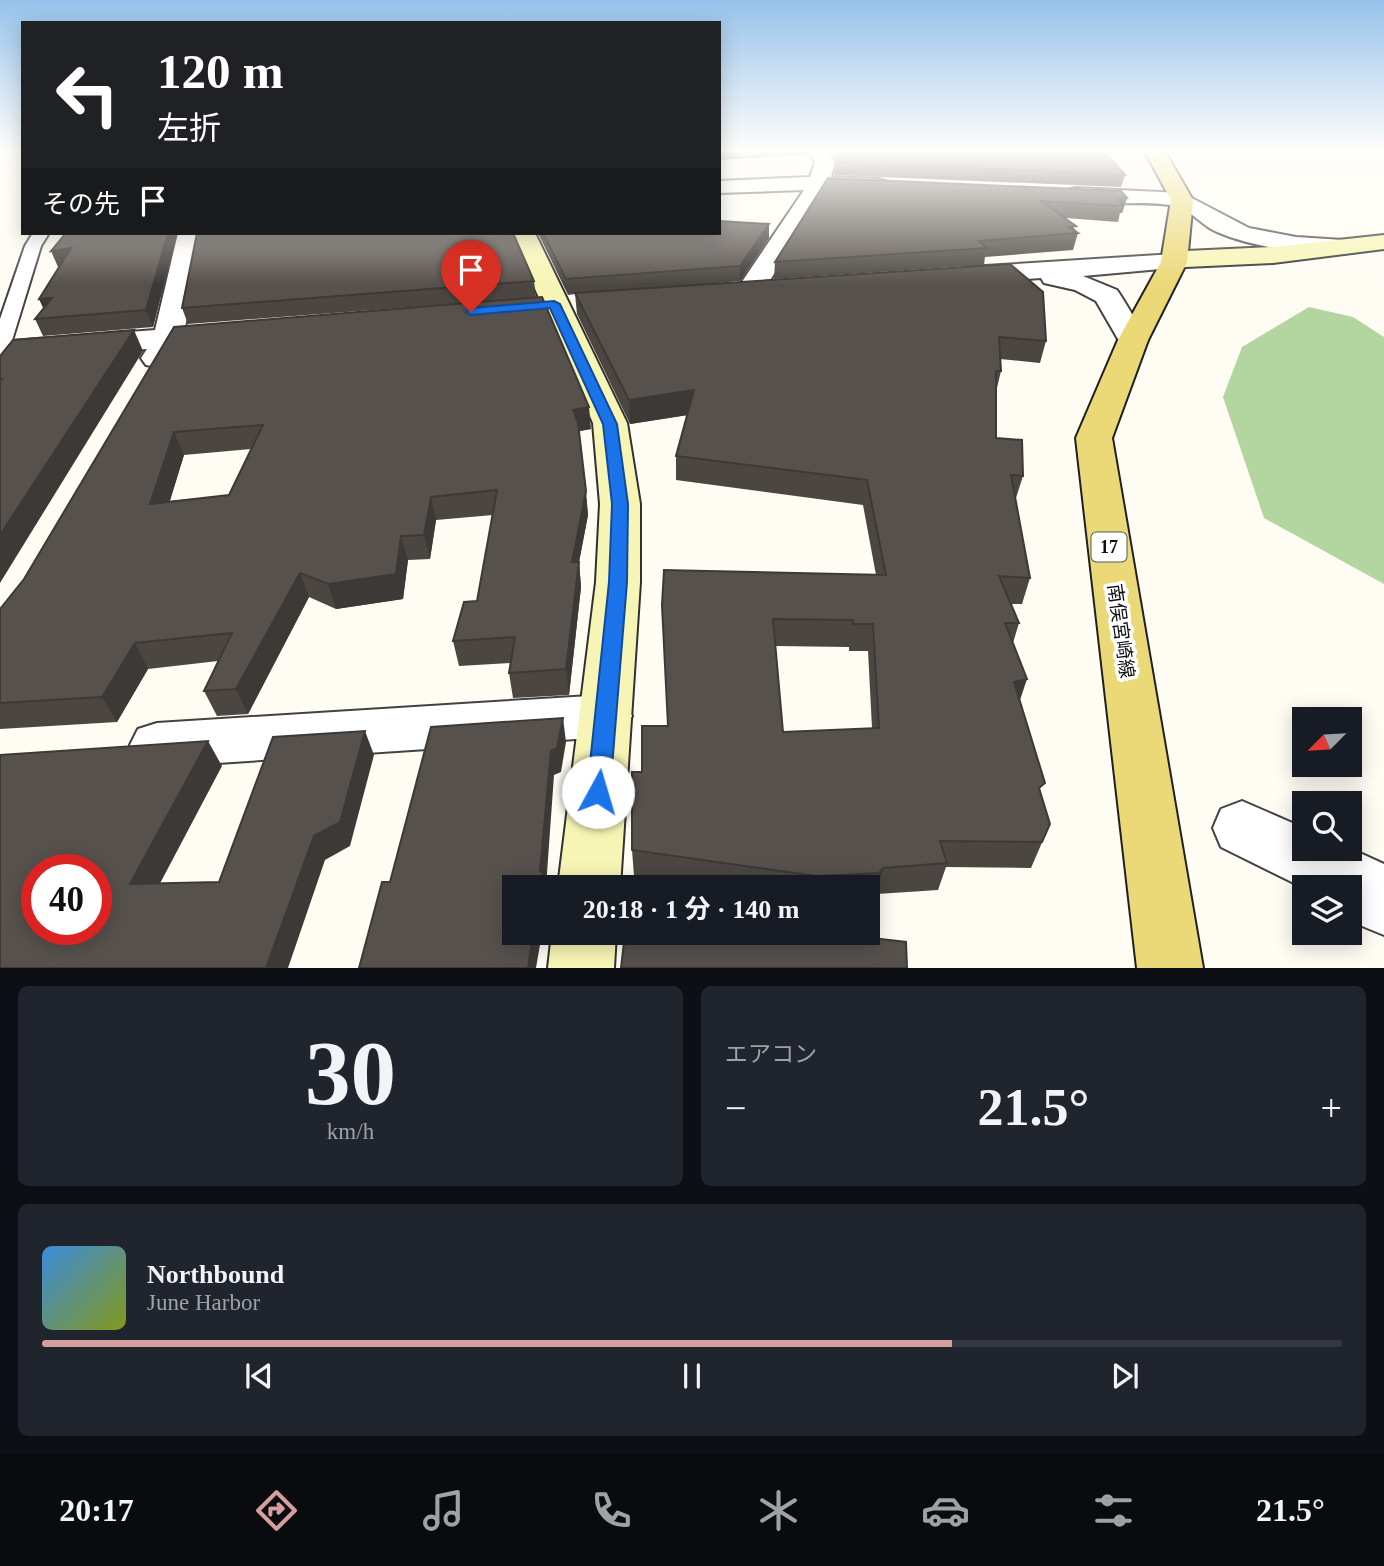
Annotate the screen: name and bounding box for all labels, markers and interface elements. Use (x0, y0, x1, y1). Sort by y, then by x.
text: 120 m (157, 44, 284, 99)
icon: left (42, 49, 133, 140)
text: 左折 (157, 110, 221, 146)
icon: arrive (134, 182, 172, 220)
text: その先 (42, 190, 120, 219)
pin (441, 240, 501, 312)
icon: arrive (452, 251, 490, 289)
road number: 17 (1092, 532, 1126, 562)
street label: 南俣宮崎線 (1104, 582, 1138, 680)
north arrow (1292, 707, 1362, 777)
map controls (1292, 707, 1362, 945)
position arrow (561, 755, 635, 829)
button: search (1292, 791, 1362, 861)
speed limit sign: 40 (21, 854, 112, 945)
button: layers (1292, 875, 1362, 945)
text: 20:18 · 1 分 · 140 m (583, 895, 799, 924)
text: 30 (305, 1023, 396, 1124)
text: エアコン (725, 1042, 817, 1067)
text: 21.5° (978, 1079, 1089, 1136)
text: − (725, 1087, 746, 1129)
text: + (1321, 1087, 1342, 1129)
text: km/h (327, 1119, 374, 1144)
text: Northbound (147, 1260, 284, 1289)
text: June Harbor (147, 1290, 260, 1315)
icon: previous (240, 1357, 278, 1395)
icon: pause (673, 1357, 711, 1395)
icon: next (1106, 1357, 1144, 1395)
icon: directions (252, 1486, 301, 1535)
icon: music (419, 1486, 468, 1535)
icon: phone (587, 1486, 636, 1535)
icon: climate (754, 1486, 803, 1535)
icon: car (921, 1486, 970, 1535)
icon: filters (1089, 1486, 1138, 1535)
text: 20:17 (59, 1492, 134, 1528)
text: 21.5° (1256, 1492, 1325, 1528)

